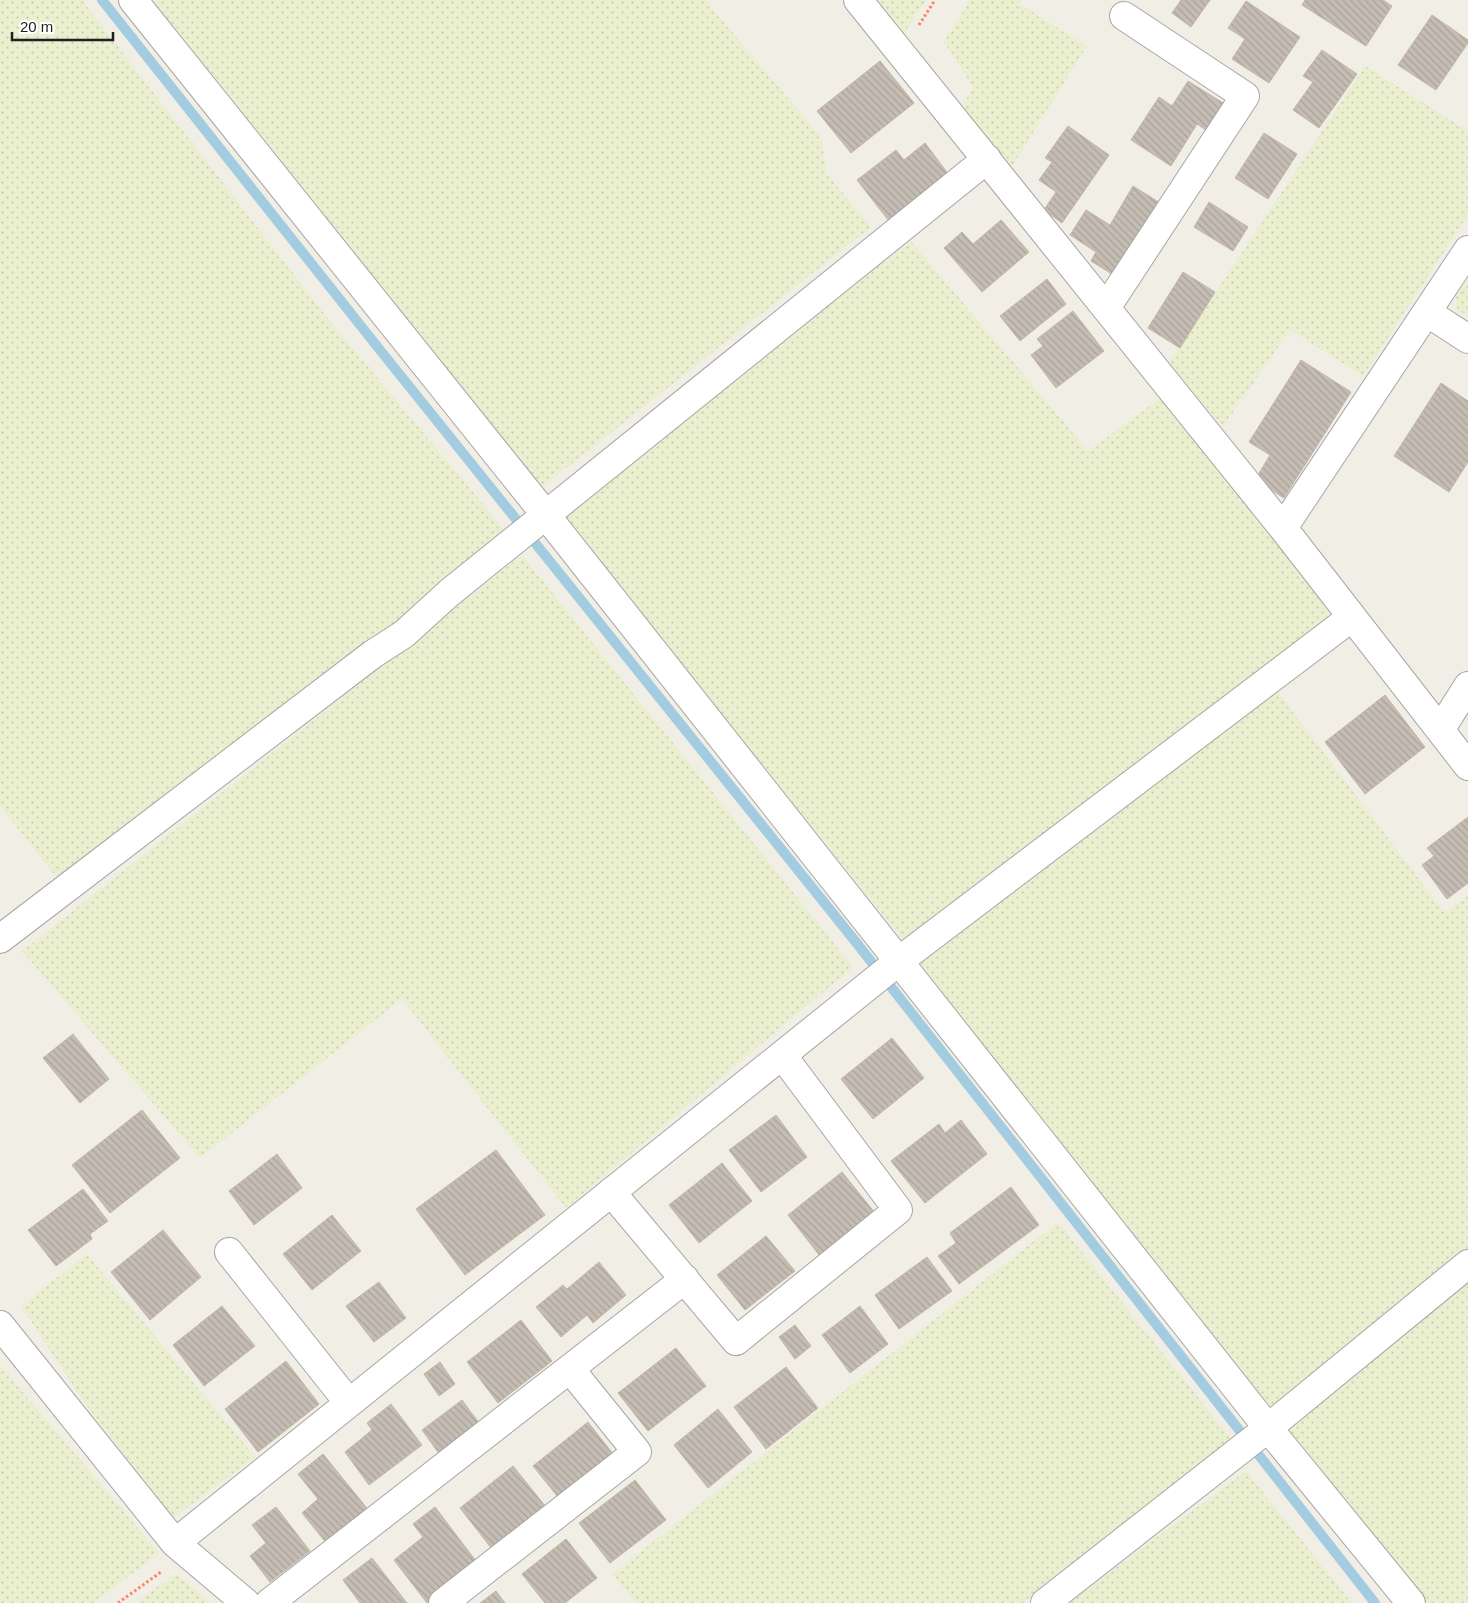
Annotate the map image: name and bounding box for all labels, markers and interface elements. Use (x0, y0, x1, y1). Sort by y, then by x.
scale bar (12, 10, 114, 42)
text: 20 m (20, 18, 53, 35)

